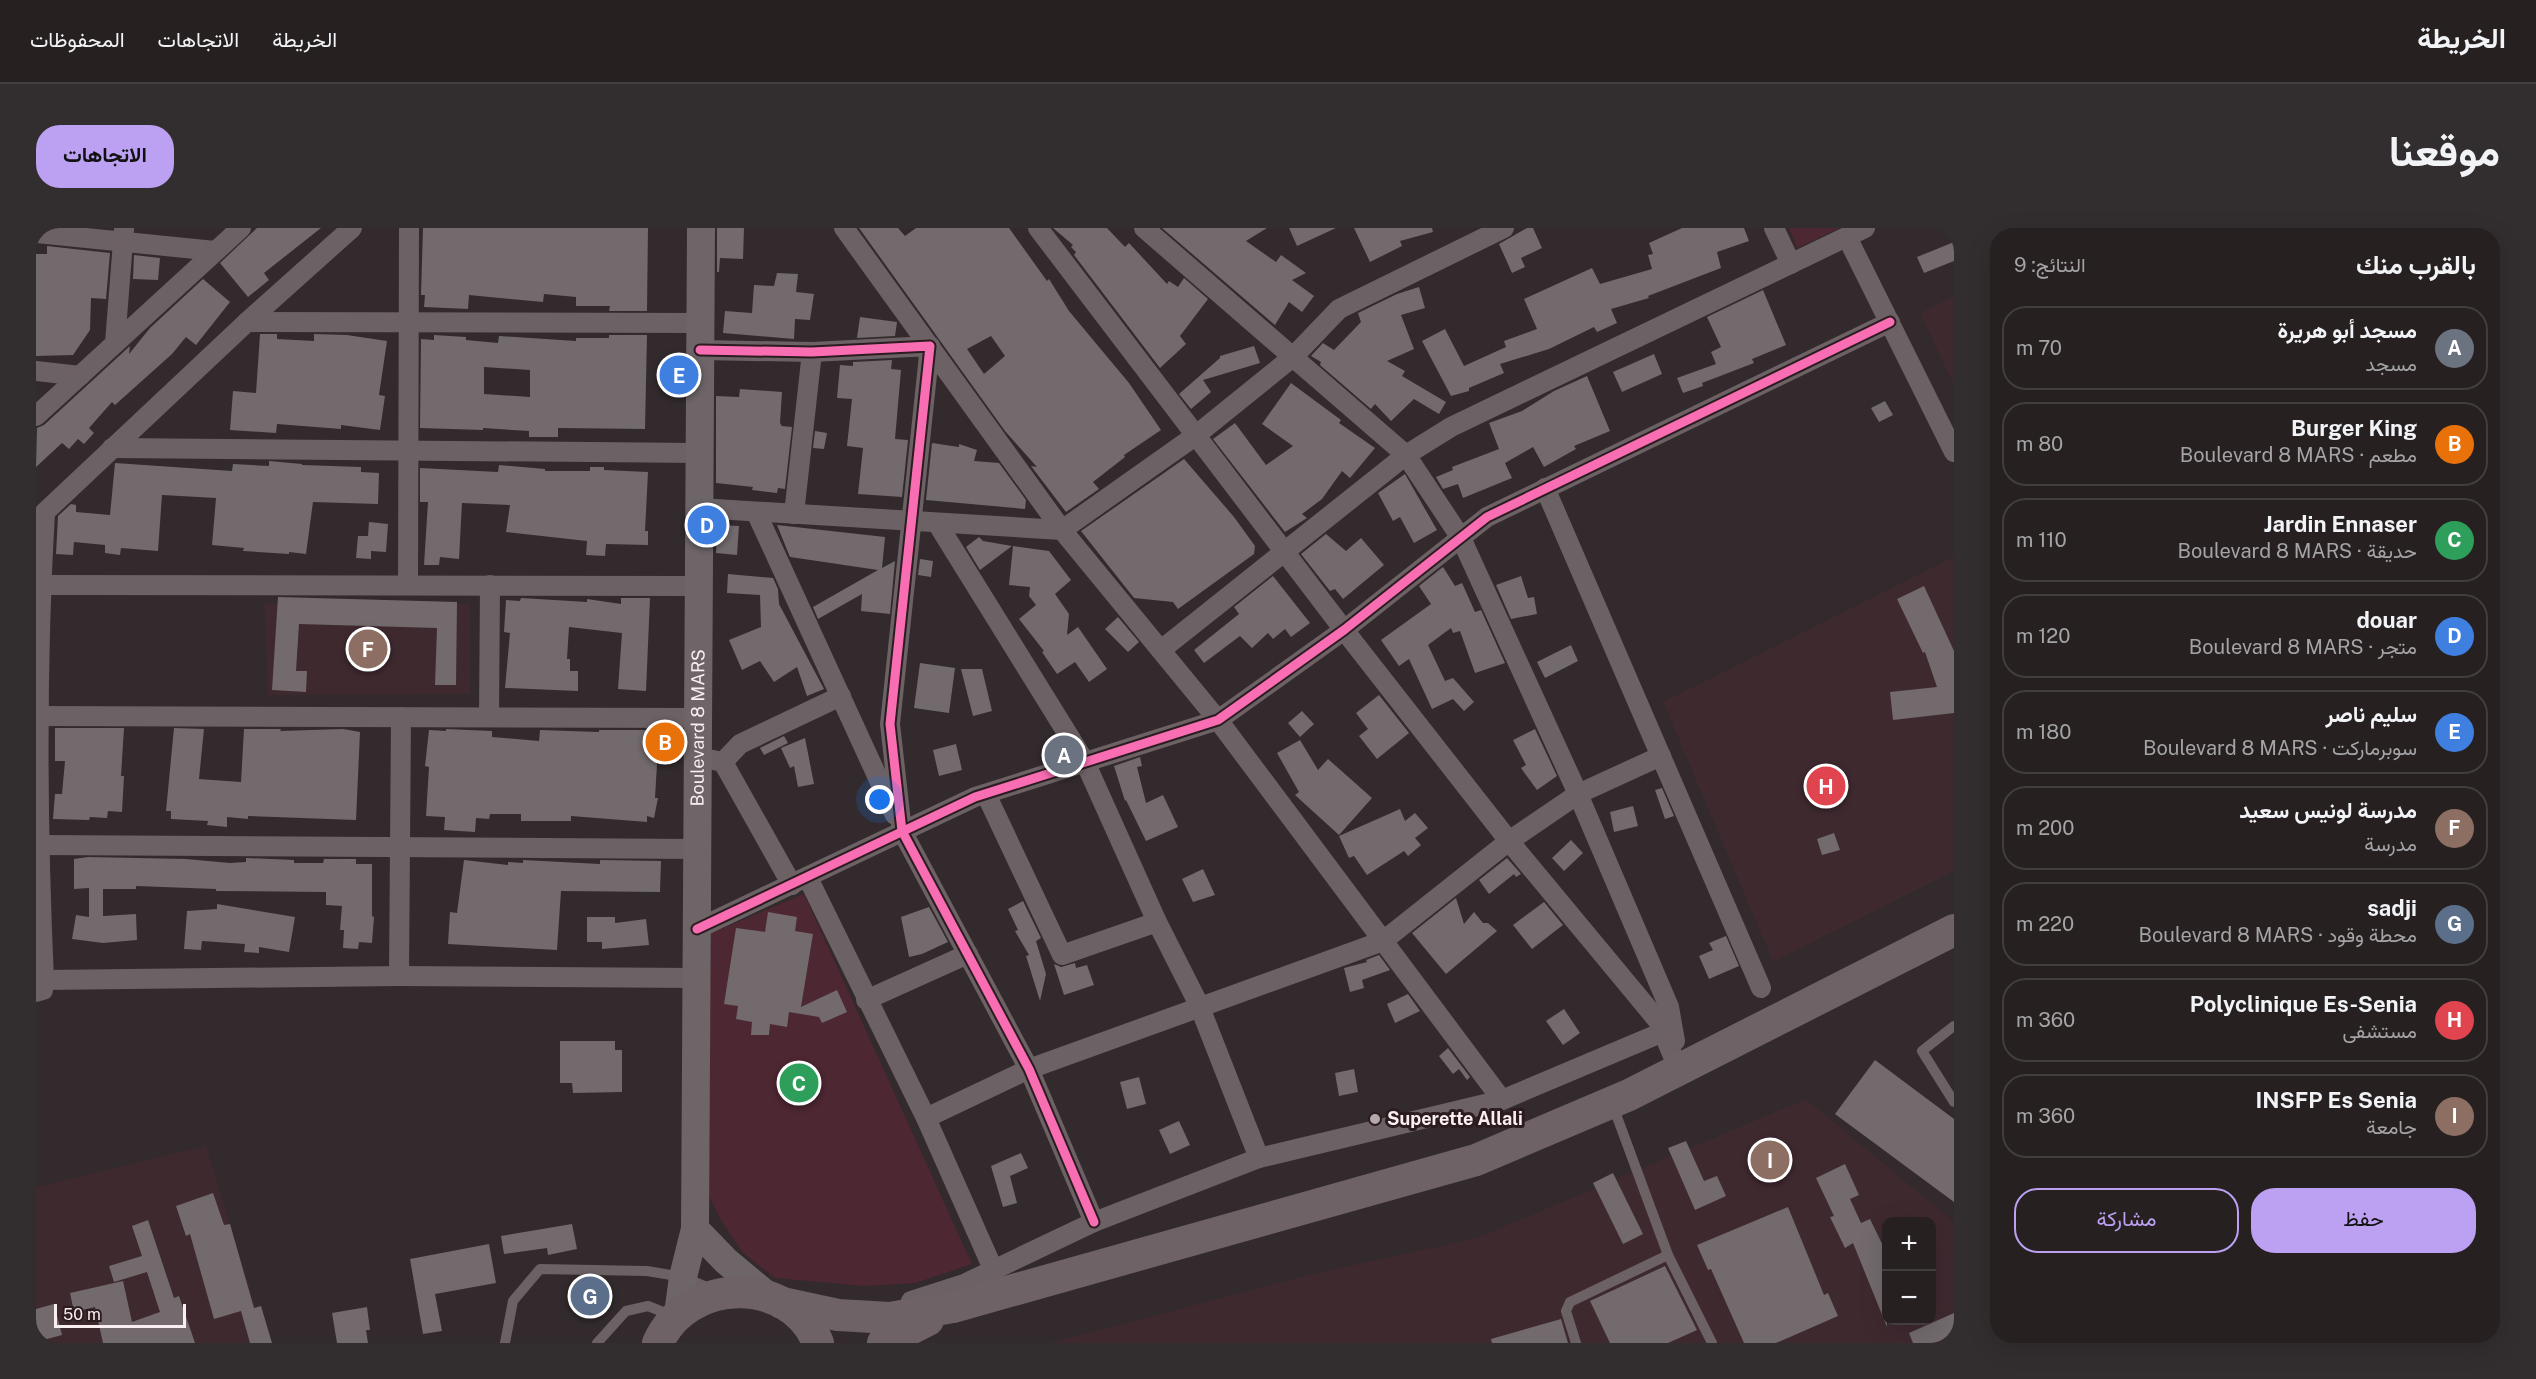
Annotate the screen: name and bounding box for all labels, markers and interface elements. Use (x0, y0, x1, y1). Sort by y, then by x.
text: الخريطة (2417, 21, 2506, 54)
text: المحفوظات (30, 27, 125, 52)
text: الاتجاهات (158, 27, 239, 52)
text: الخريطة (272, 27, 337, 52)
button: الاتجاهات (36, 125, 174, 188)
text: موقعنا (2389, 126, 2500, 175)
text: بالقرب منك (2356, 249, 2476, 280)
text: النتائج: 9 (2014, 253, 2086, 277)
text: مسجد أبو هريرة (2278, 317, 2417, 343)
text: 70 m (2016, 336, 2062, 360)
text: A (2447, 336, 2462, 360)
pin: E (660, 352, 698, 398)
text: مسجد (2365, 352, 2417, 376)
text: Burger King (2291, 415, 2417, 441)
text: 80 m (2016, 432, 2063, 456)
text: B (2448, 432, 2461, 456)
text: مطعم · Boulevard 8 MARS (2180, 443, 2417, 467)
pin: D (688, 502, 726, 548)
text: Jardin Ennaser (2264, 511, 2417, 537)
text: 110 m (2016, 528, 2067, 552)
text: C (2447, 528, 2462, 552)
text: حديقة · Boulevard 8 MARS (2177, 539, 2417, 563)
text: douar (2356, 607, 2417, 633)
text: 120 m (2016, 624, 2071, 648)
text: D (2447, 624, 2462, 648)
pin: F (348, 626, 388, 672)
text: متجر · Boulevard 8 MARS (2189, 635, 2417, 659)
street label: Boulevard 8 MARS (687, 649, 708, 807)
text: سليم ناصر (2325, 701, 2417, 727)
pin: B (646, 720, 684, 764)
text: 180 m (2016, 720, 2071, 744)
text: E (2448, 720, 2461, 744)
pin: A (1044, 732, 1084, 778)
text: سوبرماركت · Boulevard 8 MARS (2143, 736, 2417, 760)
pin: H (1806, 764, 1846, 808)
your location (865, 785, 894, 814)
text: مدرسة لونيس سعيد (2239, 797, 2417, 823)
text: 200 m (2016, 816, 2074, 840)
text: F (2448, 816, 2461, 840)
text: مدرسة (2364, 832, 2417, 856)
text: sadji (2367, 895, 2417, 921)
text: 220 m (2016, 912, 2074, 936)
text: G (2447, 912, 2462, 936)
text: محطة وقود · Boulevard 8 MARS (2139, 923, 2417, 947)
text: Polyclinique Es-Senia (2190, 991, 2417, 1017)
text: 360 m (2016, 1008, 2075, 1032)
text: H (2447, 1008, 2462, 1032)
text: مستشفى (2342, 1019, 2417, 1043)
pin: C (780, 1060, 819, 1106)
text: INSFP Es Senia (2256, 1087, 2417, 1113)
text: 360 m (2016, 1104, 2075, 1128)
text: I (2451, 1104, 2458, 1128)
place label: Superette Allali (1387, 1108, 1523, 1129)
marker: Superette Allali (1368, 1112, 1382, 1126)
text: جامعة (2366, 1115, 2417, 1139)
pin: I (1750, 1138, 1790, 1182)
button: مشاركة (2014, 1188, 2239, 1253)
button: حفظ (2251, 1188, 2476, 1253)
map controls (1882, 1217, 1936, 1325)
button: + (1882, 1217, 1936, 1271)
button: − (1882, 1271, 1936, 1325)
pin: G (570, 1274, 610, 1318)
scale bar (54, 1301, 186, 1328)
text: 50 m (63, 1305, 101, 1324)

